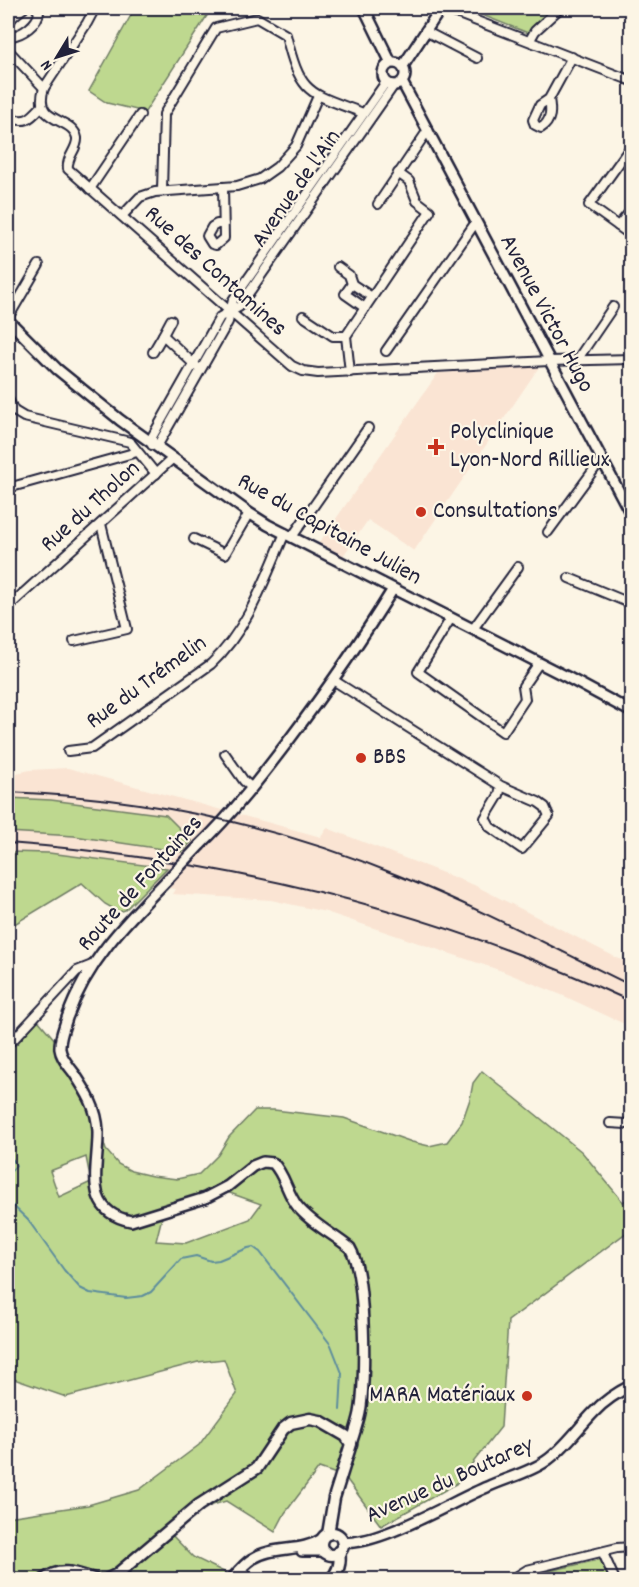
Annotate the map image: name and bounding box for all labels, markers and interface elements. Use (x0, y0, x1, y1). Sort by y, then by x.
north arrow (27, 27, 87, 87)
text: N (36, 54, 59, 75)
street label: Avenue de l'Ain (244, 123, 350, 255)
street label: Rue des Contamines (136, 199, 294, 345)
street label: Avenue Victor Hugo (490, 229, 602, 399)
place label: Polyclinique Lyon-Nord Rillieux (450, 416, 610, 478)
marker: Polyclinique Lyon-Nord Rillieux (427, 438, 445, 456)
street label: Rue du Tholon (34, 453, 148, 561)
street label: Rue du Capitaine Julien (231, 465, 427, 595)
place label: Consultations (433, 495, 558, 529)
marker: Consultations (414, 505, 428, 519)
street label: Rue du Trémelin (79, 627, 215, 739)
place label: BBS (373, 741, 406, 775)
marker: BBS (354, 751, 368, 765)
street label: Route de Fontaines (70, 808, 212, 960)
place label: MARA Matériaux (369, 1379, 515, 1413)
marker: MARA Matériaux (520, 1389, 534, 1403)
street label: Avenue du Boutarey (361, 1428, 540, 1533)

